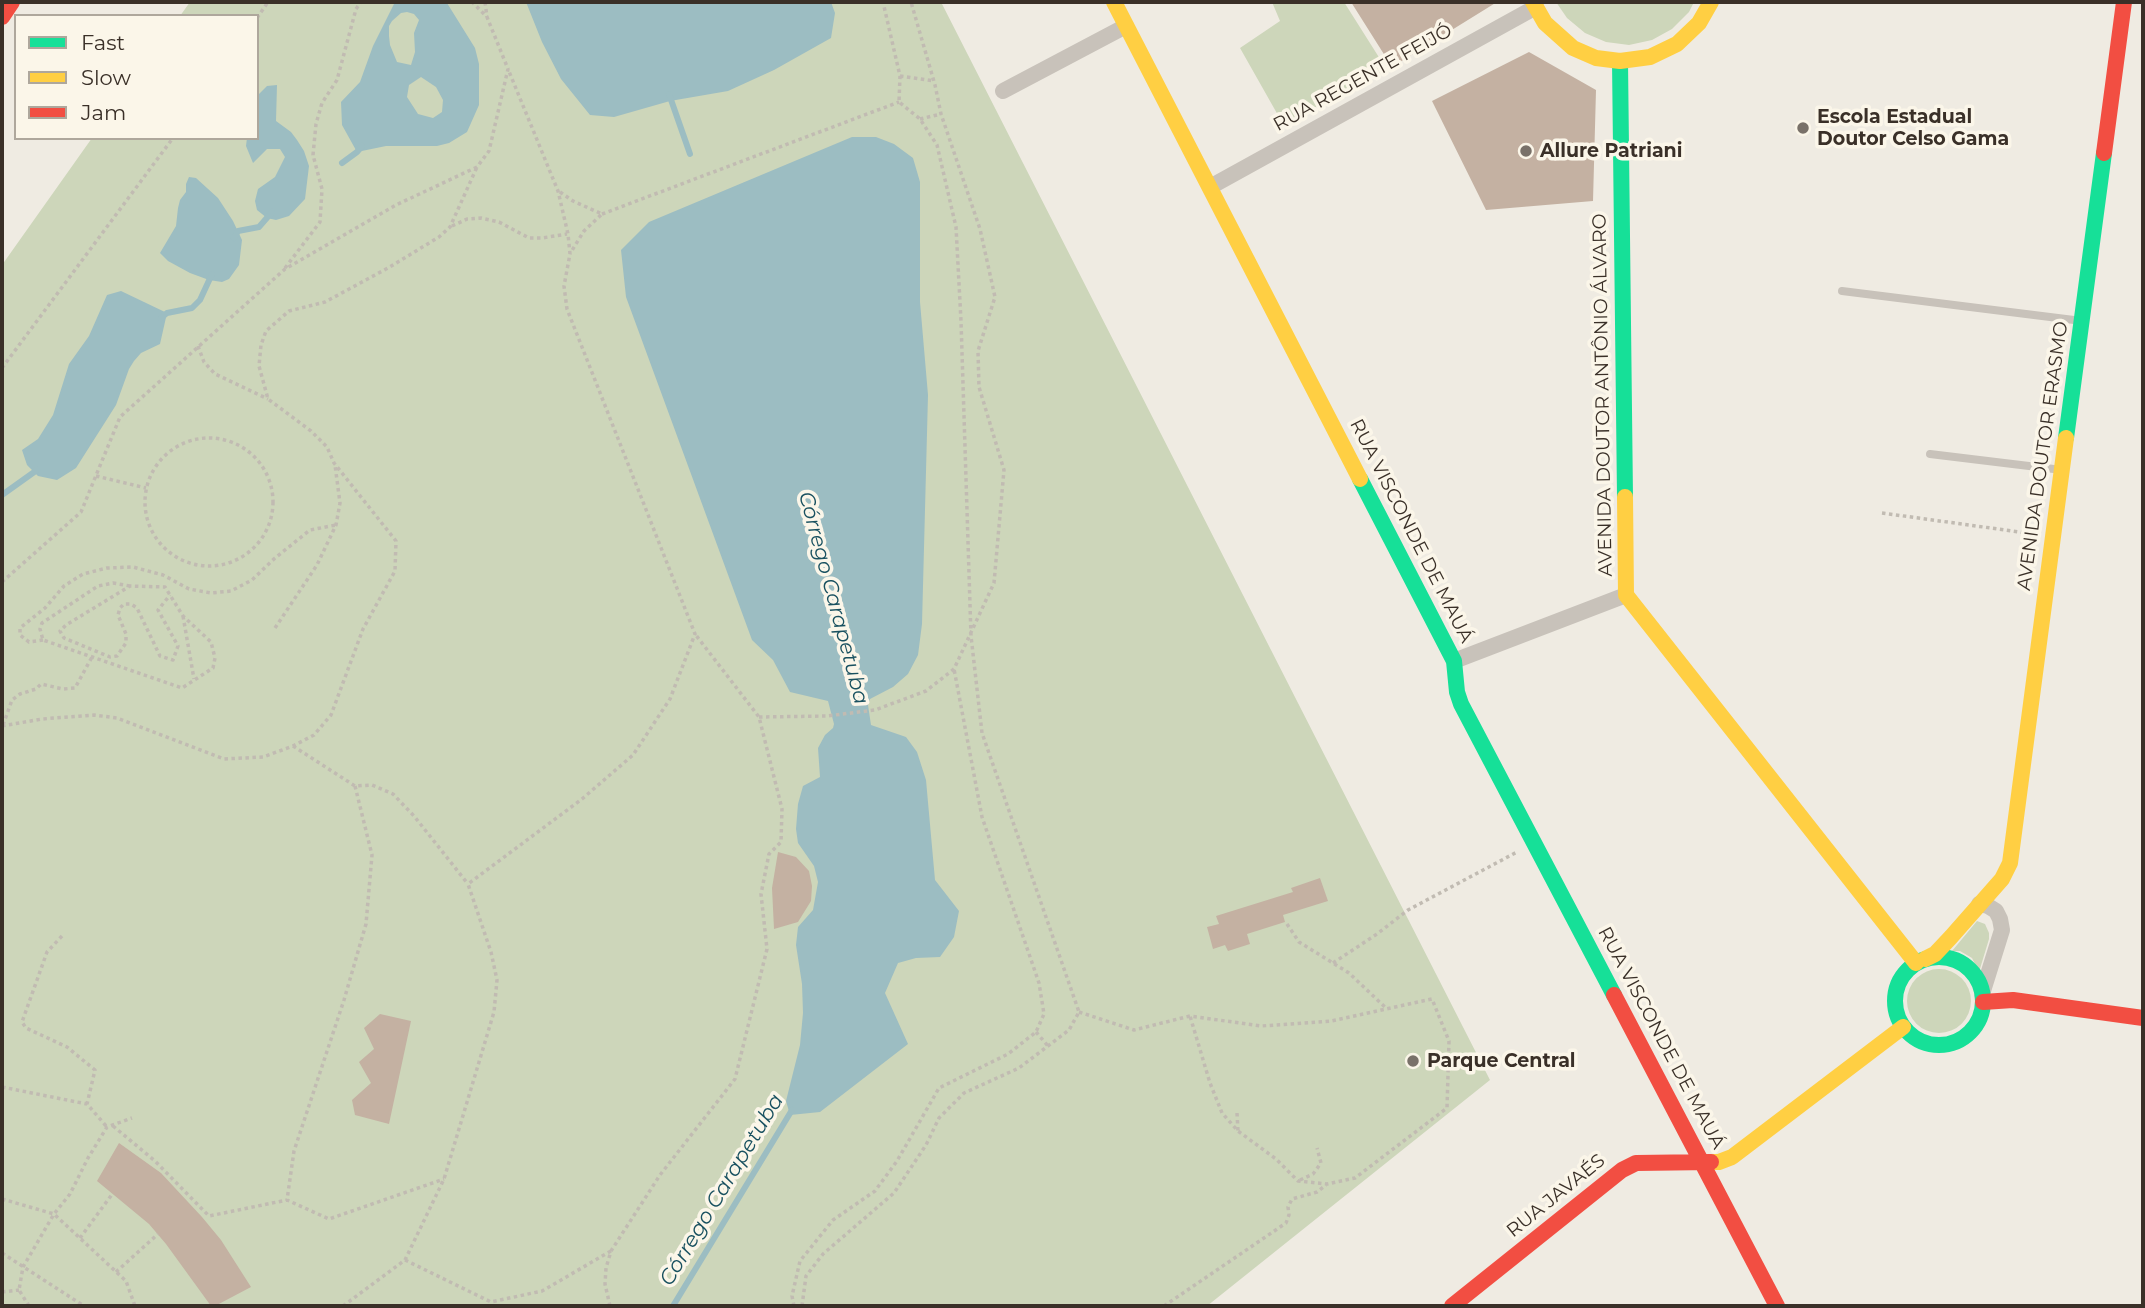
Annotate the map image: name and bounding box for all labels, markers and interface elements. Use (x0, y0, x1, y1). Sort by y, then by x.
legend (14, 14, 259, 140)
street label: RUA REGENTE FEIJÓ (1270, 19, 1456, 137)
text: Fast (81, 30, 125, 55)
text: Slow (81, 65, 131, 90)
text: Jam (81, 100, 126, 125)
place label: Escola Estadual Doutor Celso Gama (1817, 106, 2009, 150)
marker: Escola Estadual Doutor Celso Gama (1795, 120, 1811, 136)
place label: Allure Patriani (1540, 140, 1682, 162)
marker: Allure Patriani (1518, 143, 1534, 159)
street label: AVENIDA DOUTOR ANTÔNIO ÁLVARO (1588, 213, 1618, 577)
street label: AVENIDA DOUTOR ERASMO (2013, 320, 2073, 592)
street label: RUA VISCONDE DE MAUÁ (1344, 415, 1478, 647)
water label: Córrego Carapetuba (792, 489, 874, 707)
street label: RUA VISCONDE DE MAUÁ (1593, 923, 1729, 1153)
place label: Parque Central (1427, 1050, 1576, 1072)
marker: Parque Central (1405, 1053, 1421, 1069)
water label: Córrego Carapetuba (655, 1090, 789, 1290)
street label: RUA JAVAÉS (1502, 1149, 1610, 1243)

